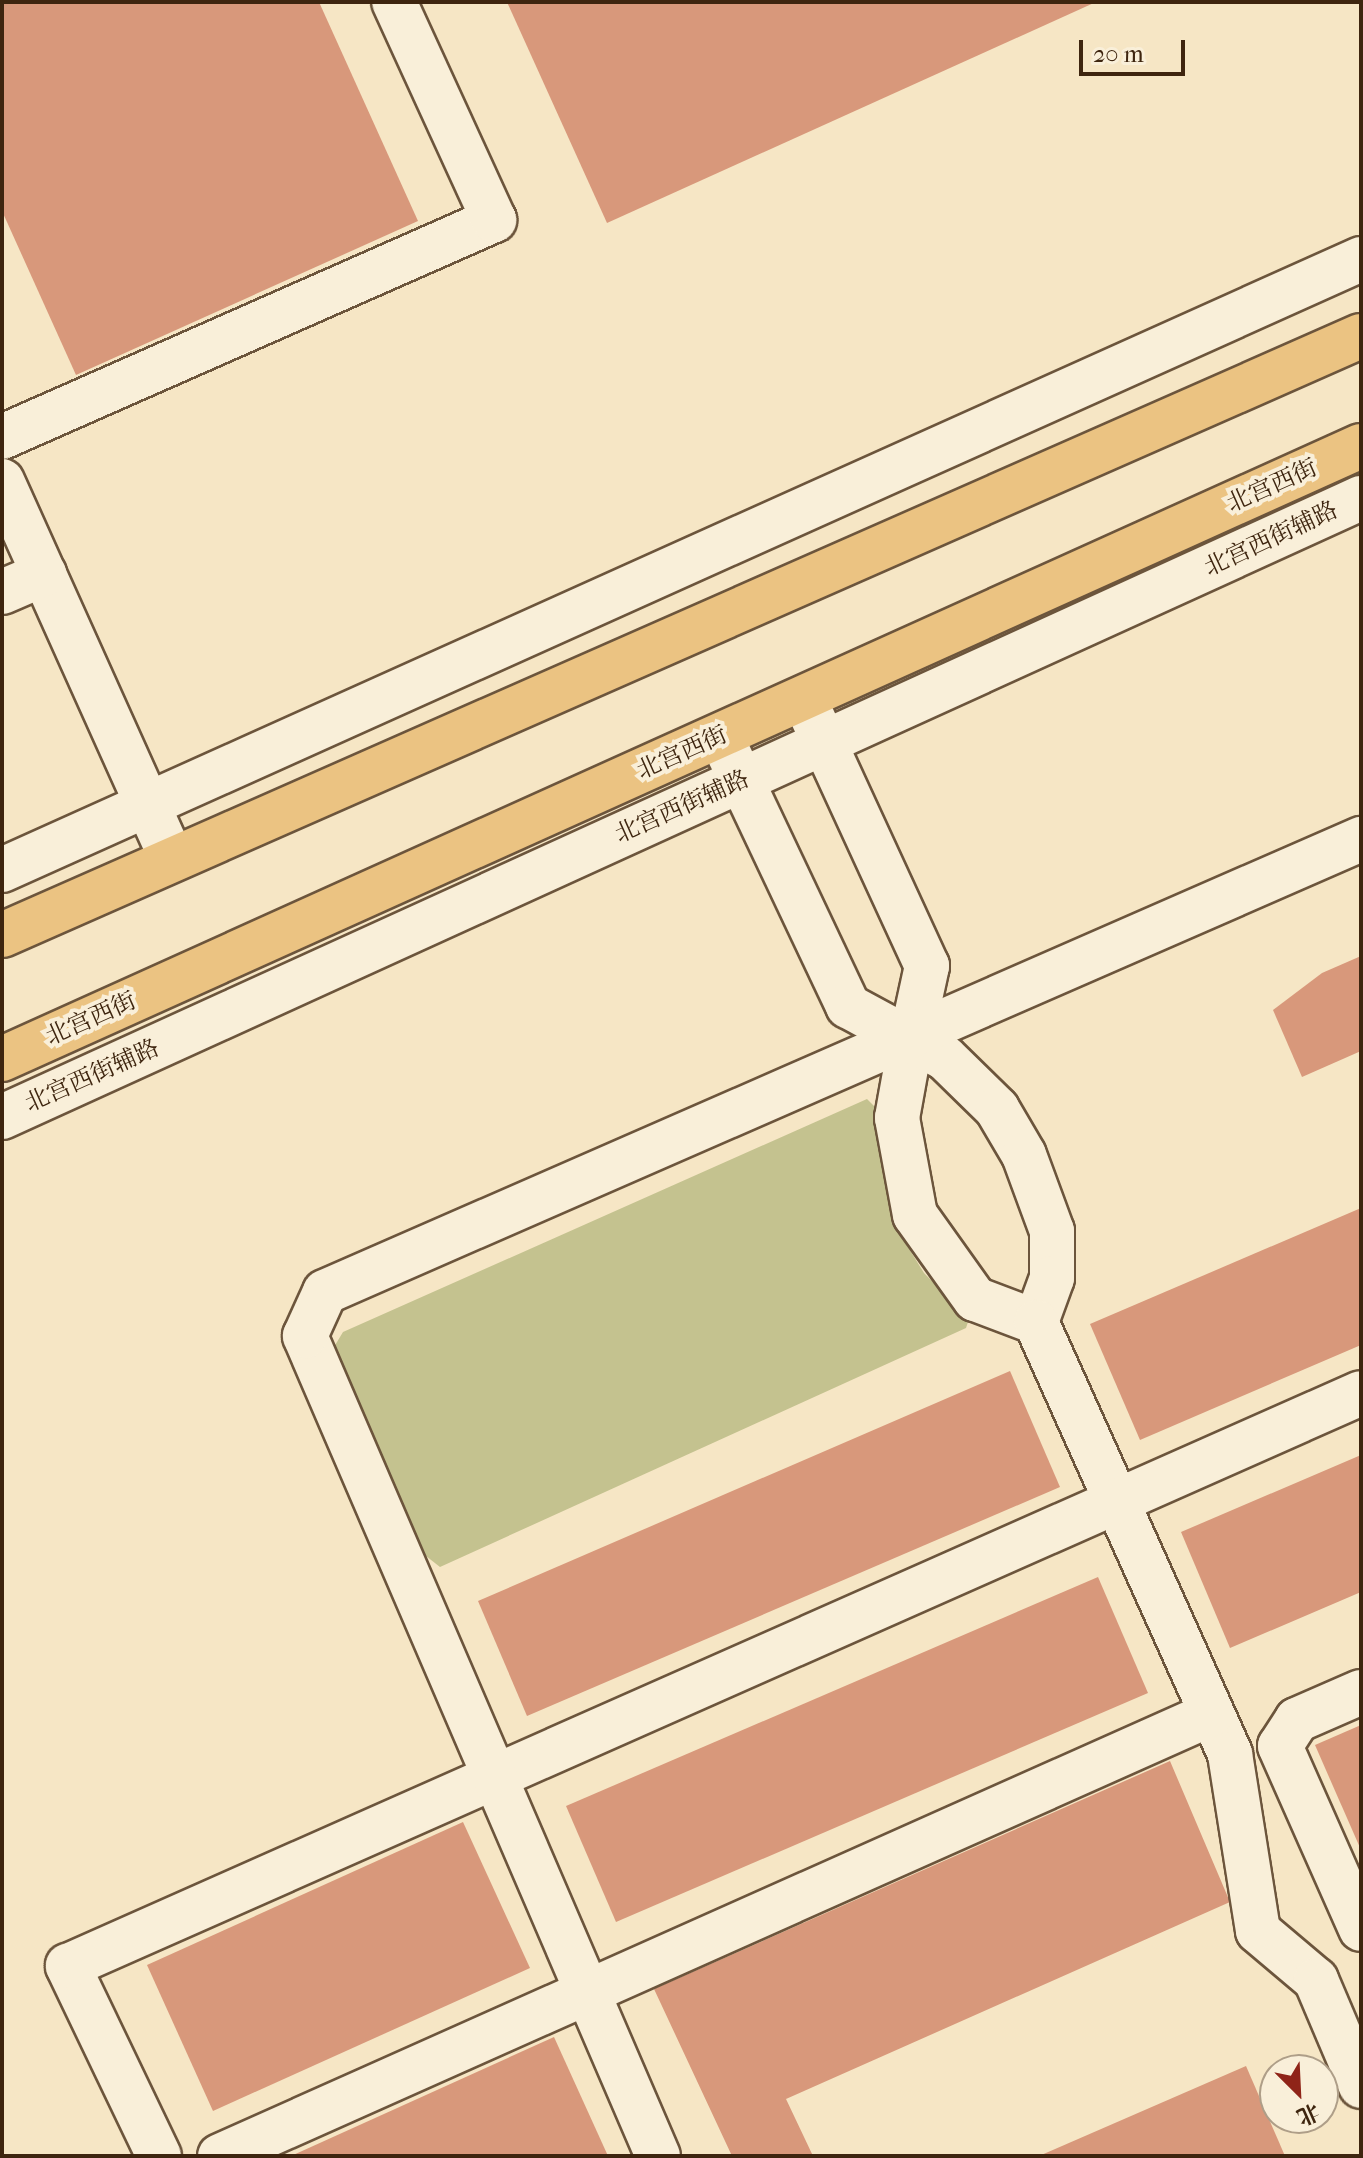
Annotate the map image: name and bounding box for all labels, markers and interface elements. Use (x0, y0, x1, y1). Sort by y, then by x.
scale bar (1083, 24, 1189, 74)
text: 20 m (1093, 40, 1144, 68)
street label: 北宫西街 (1222, 453, 1322, 519)
street label: 北宫西街辅路 (1200, 496, 1342, 582)
street label: 北宫西街 (632, 720, 732, 786)
street label: 北宫西街辅路 (610, 765, 754, 849)
street label: 北宫西街 (41, 986, 141, 1052)
street label: 北宫西街辅路 (20, 1034, 164, 1118)
north arrow (1259, 2054, 1339, 2134)
text: 北 (1293, 2098, 1323, 2130)

